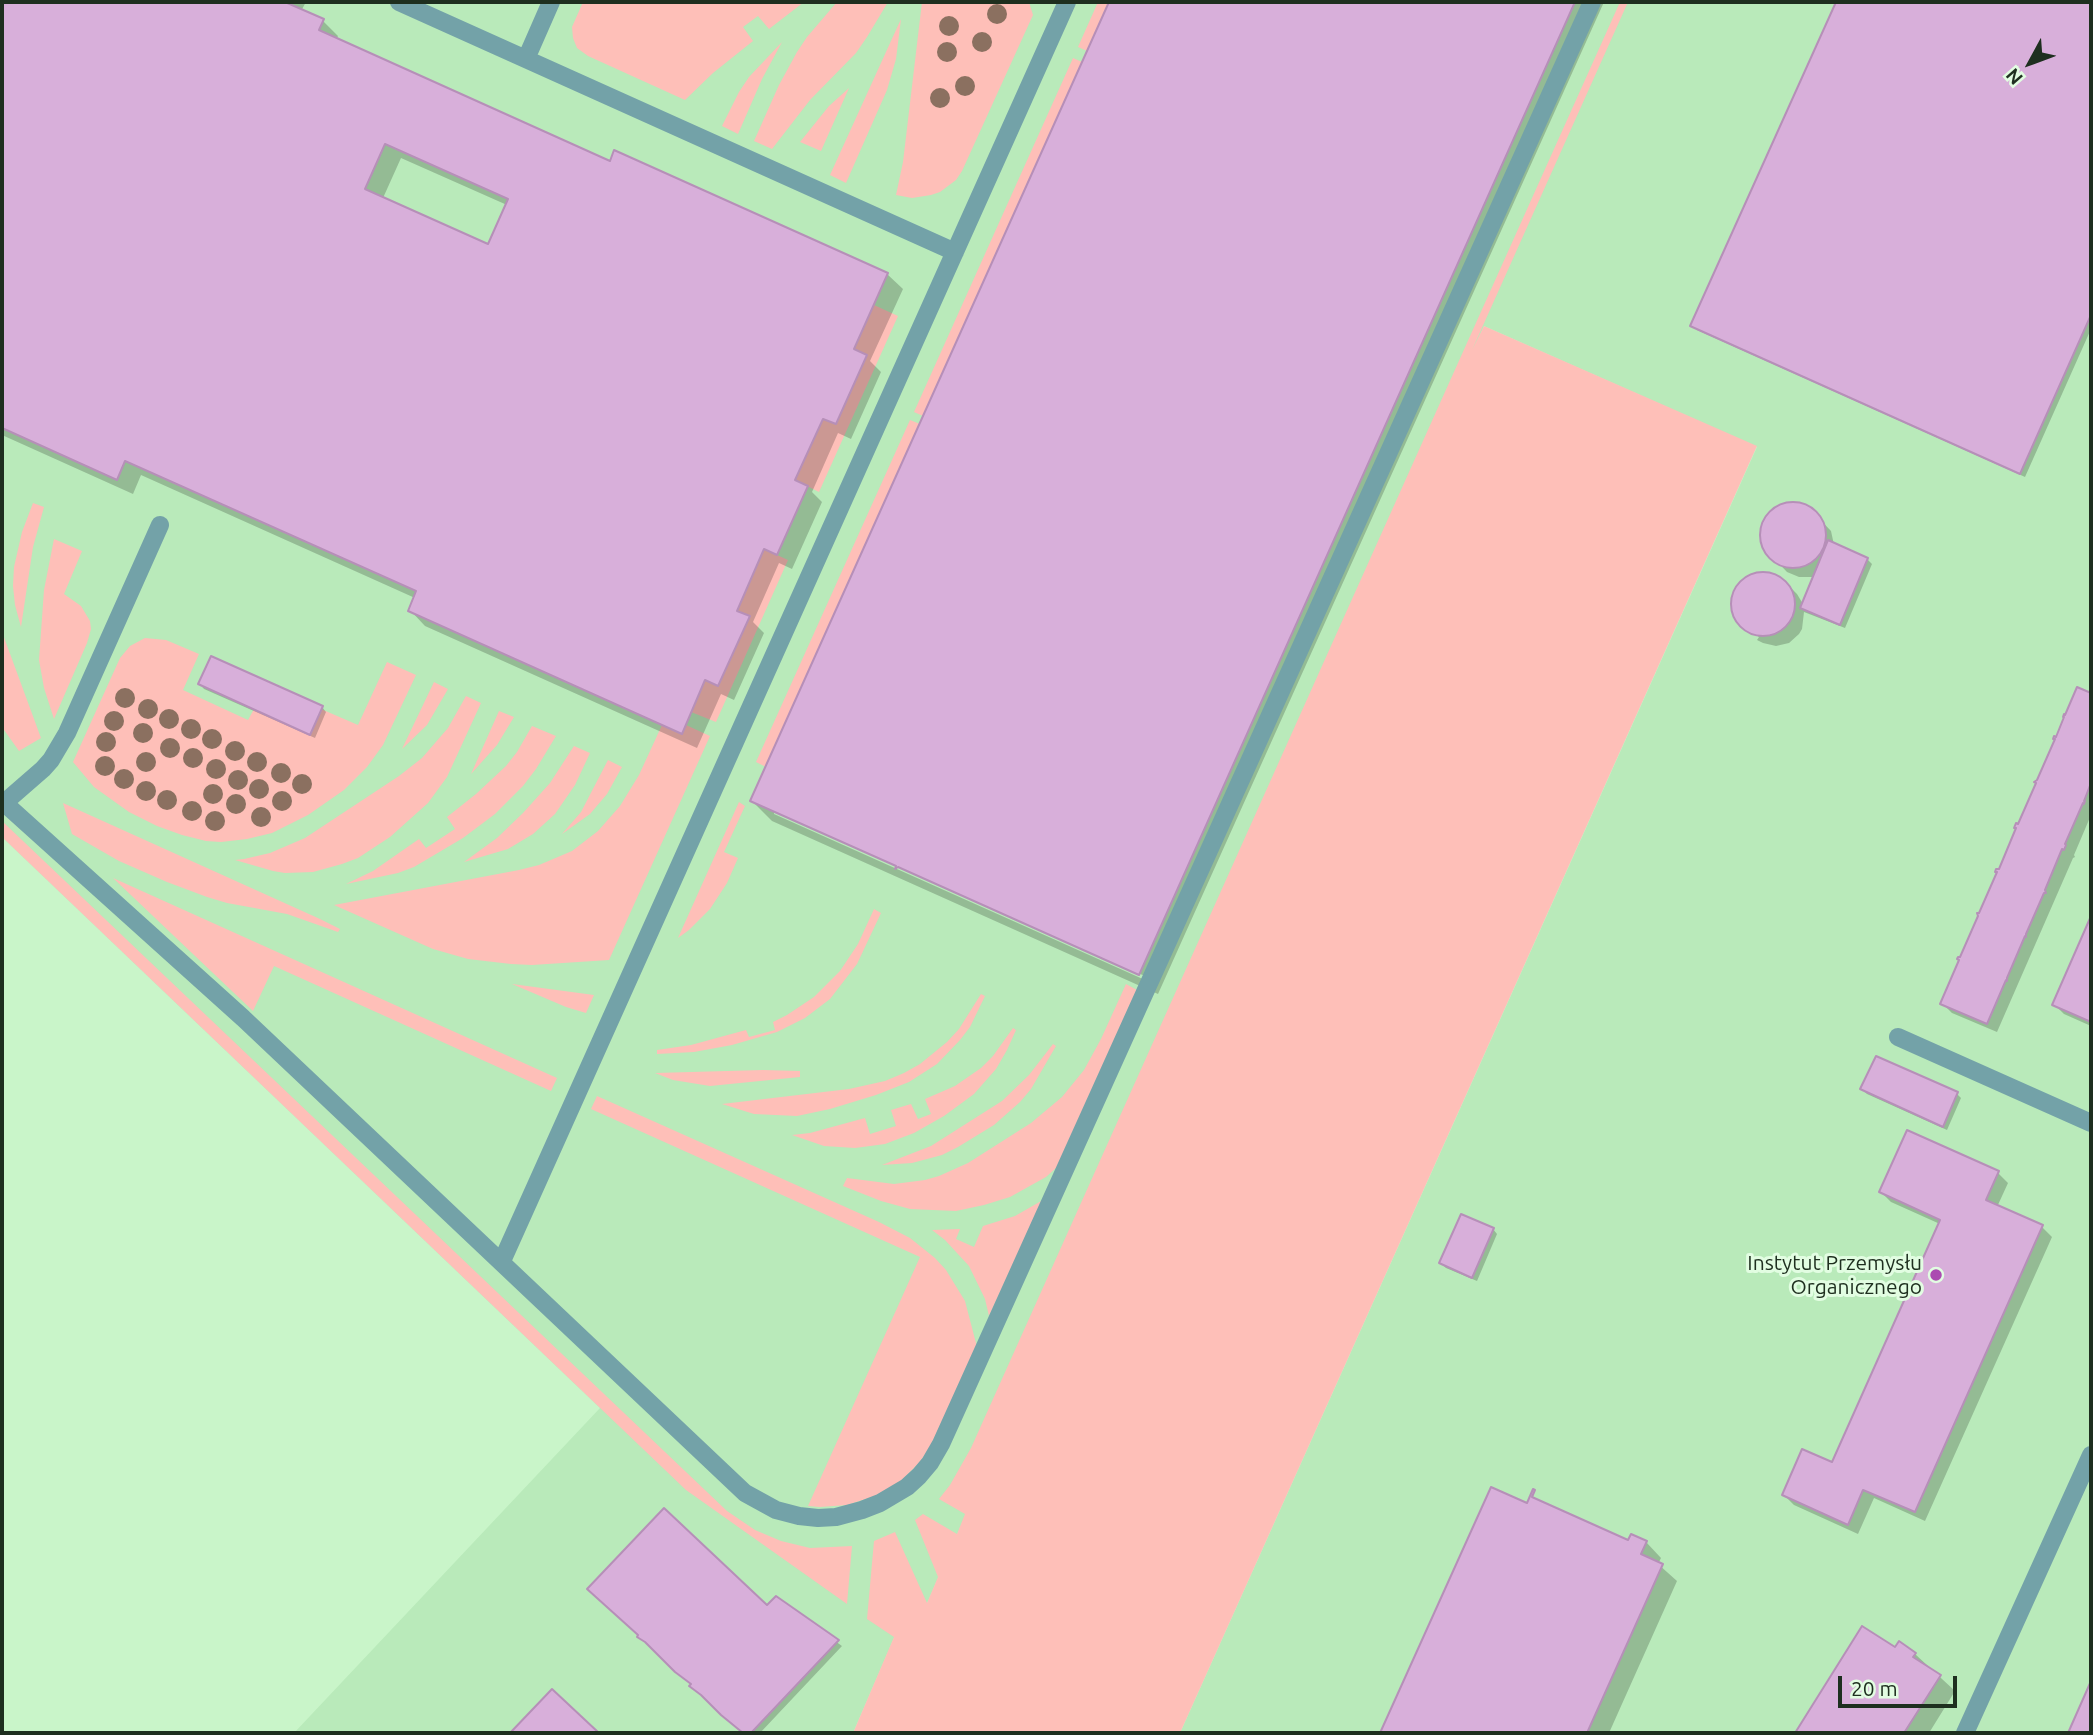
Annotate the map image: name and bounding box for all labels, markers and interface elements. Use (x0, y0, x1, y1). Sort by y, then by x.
north arrow (1995, 28, 2065, 98)
text: N (2001, 64, 2027, 89)
place label: Instytut Przemysłu Organicznego (1747, 1250, 1922, 1300)
marker: Instytut Przemysłu Organicznego (1928, 1267, 1944, 1283)
scale bar (1841, 1662, 1960, 1706)
text: 20 m (1851, 1676, 1898, 1700)

